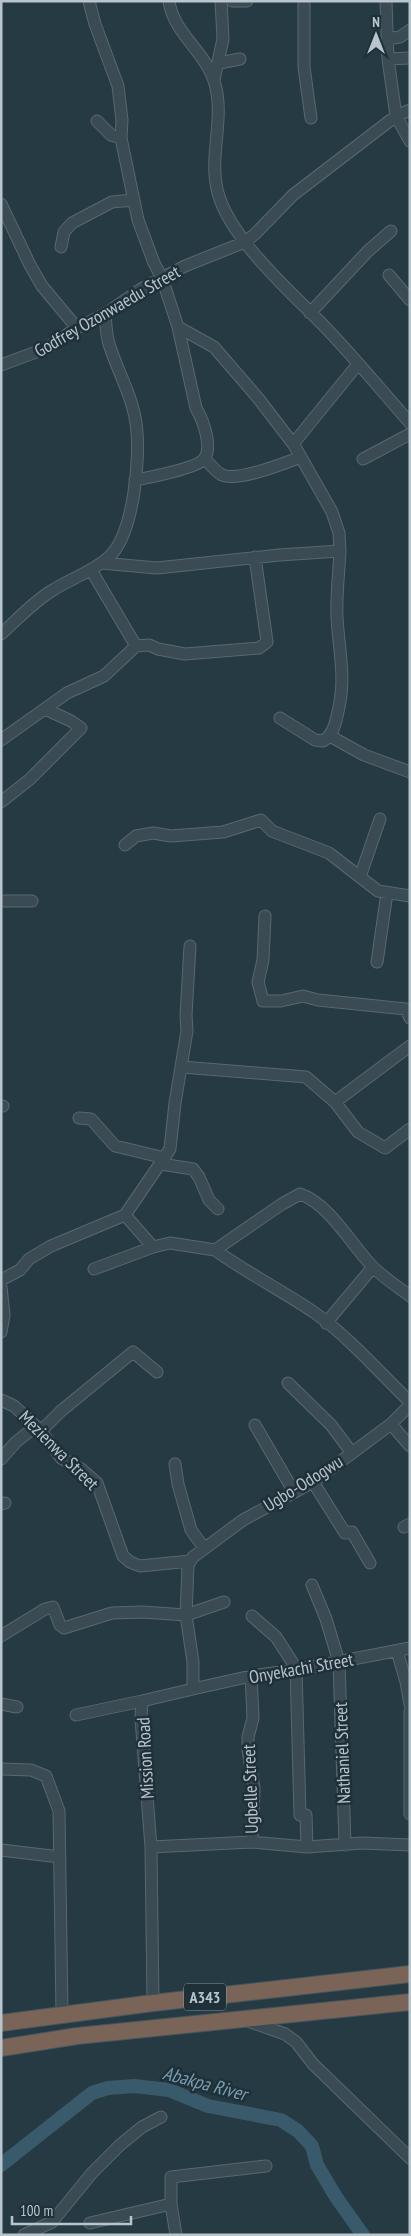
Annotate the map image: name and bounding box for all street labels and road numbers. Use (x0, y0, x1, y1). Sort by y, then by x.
street label: Godfrey Ozonwaedu Street (30, 260, 184, 362)
street label: Mezienwa Street (14, 1405, 104, 1495)
street label: Ugbo-Odogwu (259, 1449, 347, 1517)
street label: Onyekachi Street (247, 1648, 355, 1688)
street label: Nathaniel Street (329, 1702, 355, 1804)
street label: Mission Road (131, 1717, 159, 1799)
street label: Ugbelle Street (237, 1744, 263, 1834)
road number: A343 (184, 1984, 226, 2010)

